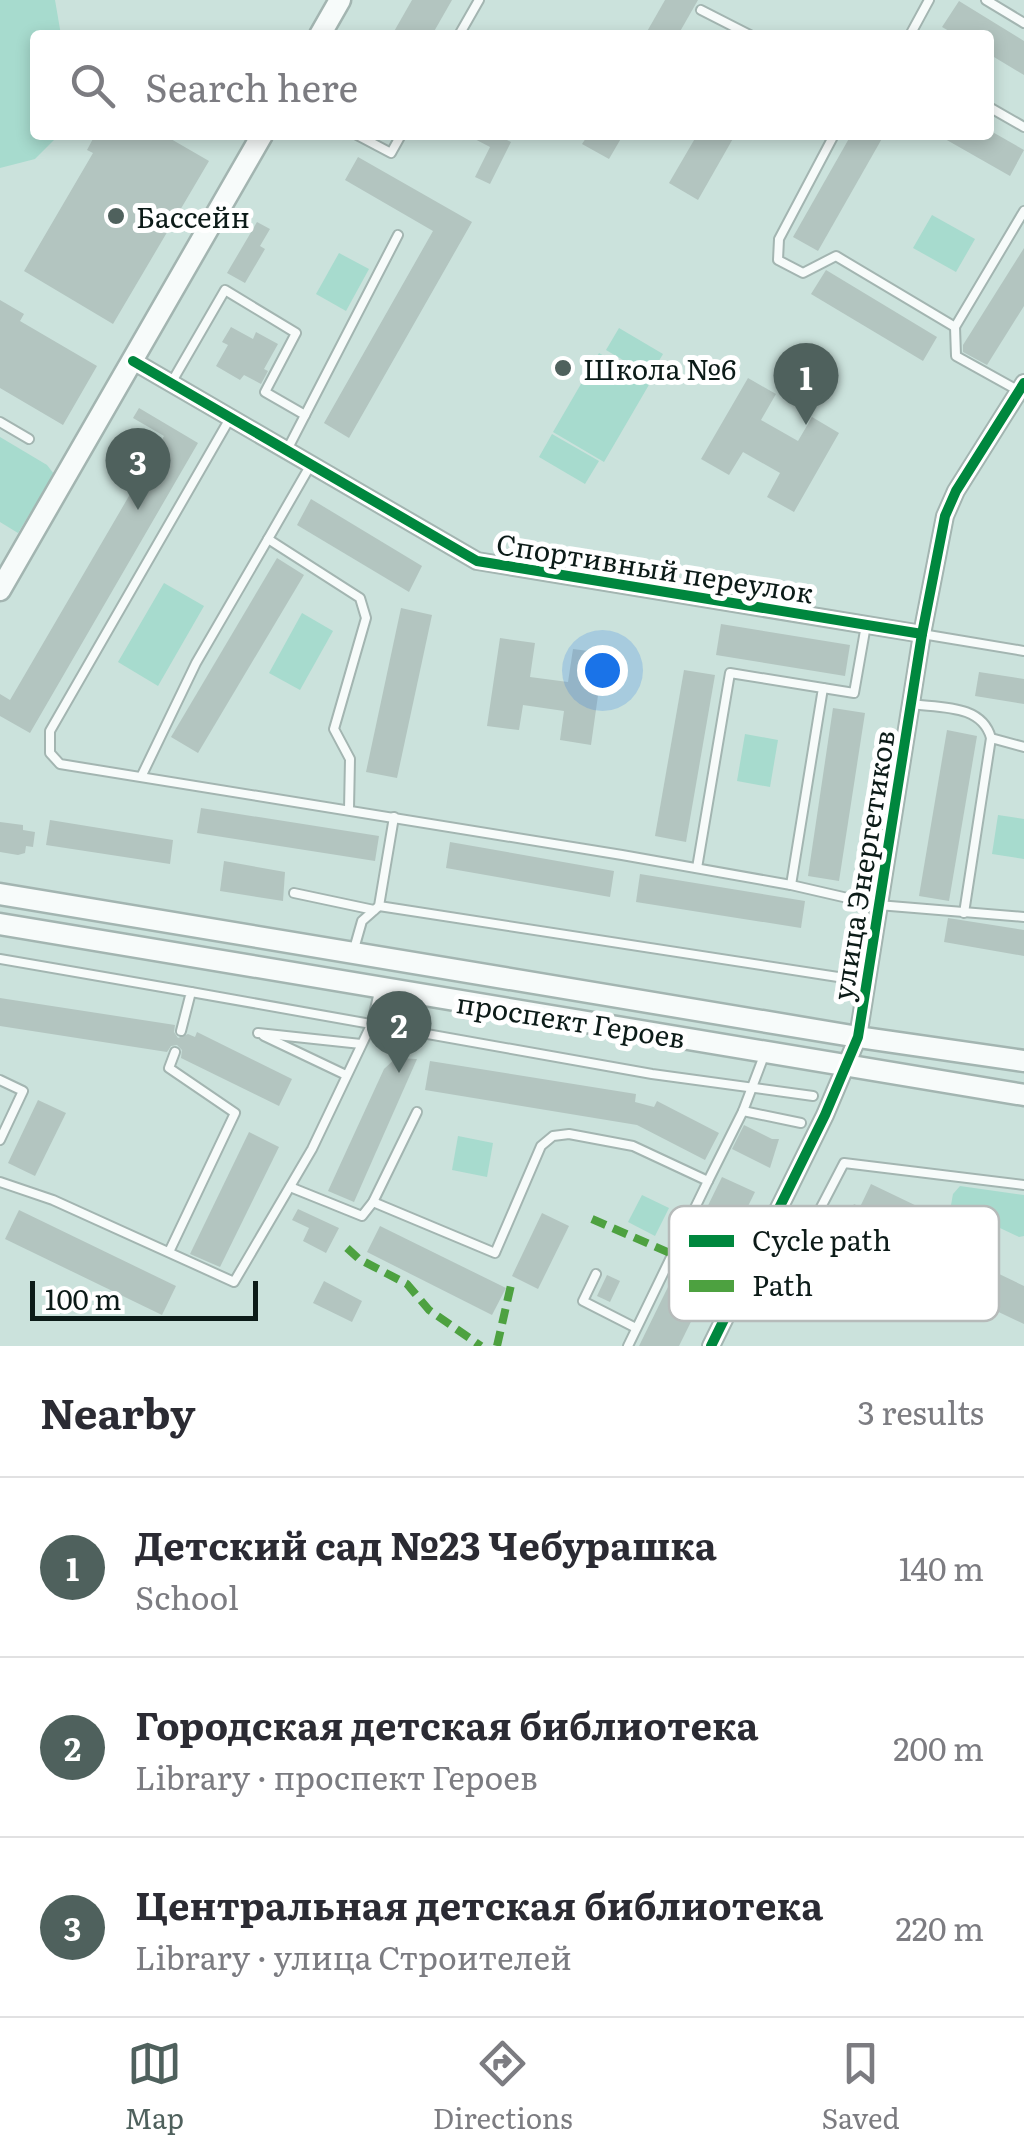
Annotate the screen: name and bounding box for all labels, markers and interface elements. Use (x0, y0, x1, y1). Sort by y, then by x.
search box (30, 30, 994, 140)
text: Search here (145, 57, 358, 114)
icon: search (65, 58, 120, 113)
place label: Бассейн (136, 195, 250, 237)
marker: Бассейн (105, 205, 127, 227)
pin: 1 (774, 342, 838, 425)
place label: Школа №6 (583, 347, 736, 389)
marker: Школа №6 (552, 357, 574, 379)
pin: 3 (106, 428, 170, 510)
street label: Спортивный переулок (493, 521, 817, 613)
your location (577, 645, 628, 696)
street label: улица Энергетиков (820, 727, 904, 1003)
street label: проспект Героев (453, 980, 689, 1058)
pin: 2 (366, 990, 432, 1073)
legend (669, 1206, 999, 1321)
text: Cycle path (752, 1218, 891, 1260)
text: Path (752, 1263, 813, 1305)
scale bar (30, 1276, 258, 1320)
text: 100 m (45, 1277, 122, 1319)
text: Nearby (40, 1380, 196, 1442)
text: 3 results (858, 1387, 984, 1435)
text: Детский сад №23 Чебурашка (135, 1515, 717, 1572)
text: 1 (66, 1543, 79, 1591)
text: 140 m (899, 1543, 984, 1591)
text: School (135, 1572, 239, 1620)
text: Городская детская библиотека (135, 1695, 759, 1752)
text: 2 (64, 1723, 81, 1771)
text: 200 m (893, 1723, 984, 1771)
text: Library · проспект Героев (135, 1752, 538, 1800)
text: Центральная детская библиотека (135, 1875, 823, 1932)
text: 3 (64, 1903, 81, 1951)
text: 220 m (896, 1903, 984, 1951)
text: Library · улица Строителей (135, 1932, 572, 1980)
tab: Map (124, 2036, 184, 2138)
tab: Directions (433, 2036, 573, 2138)
tab: Saved (822, 2036, 900, 2138)

